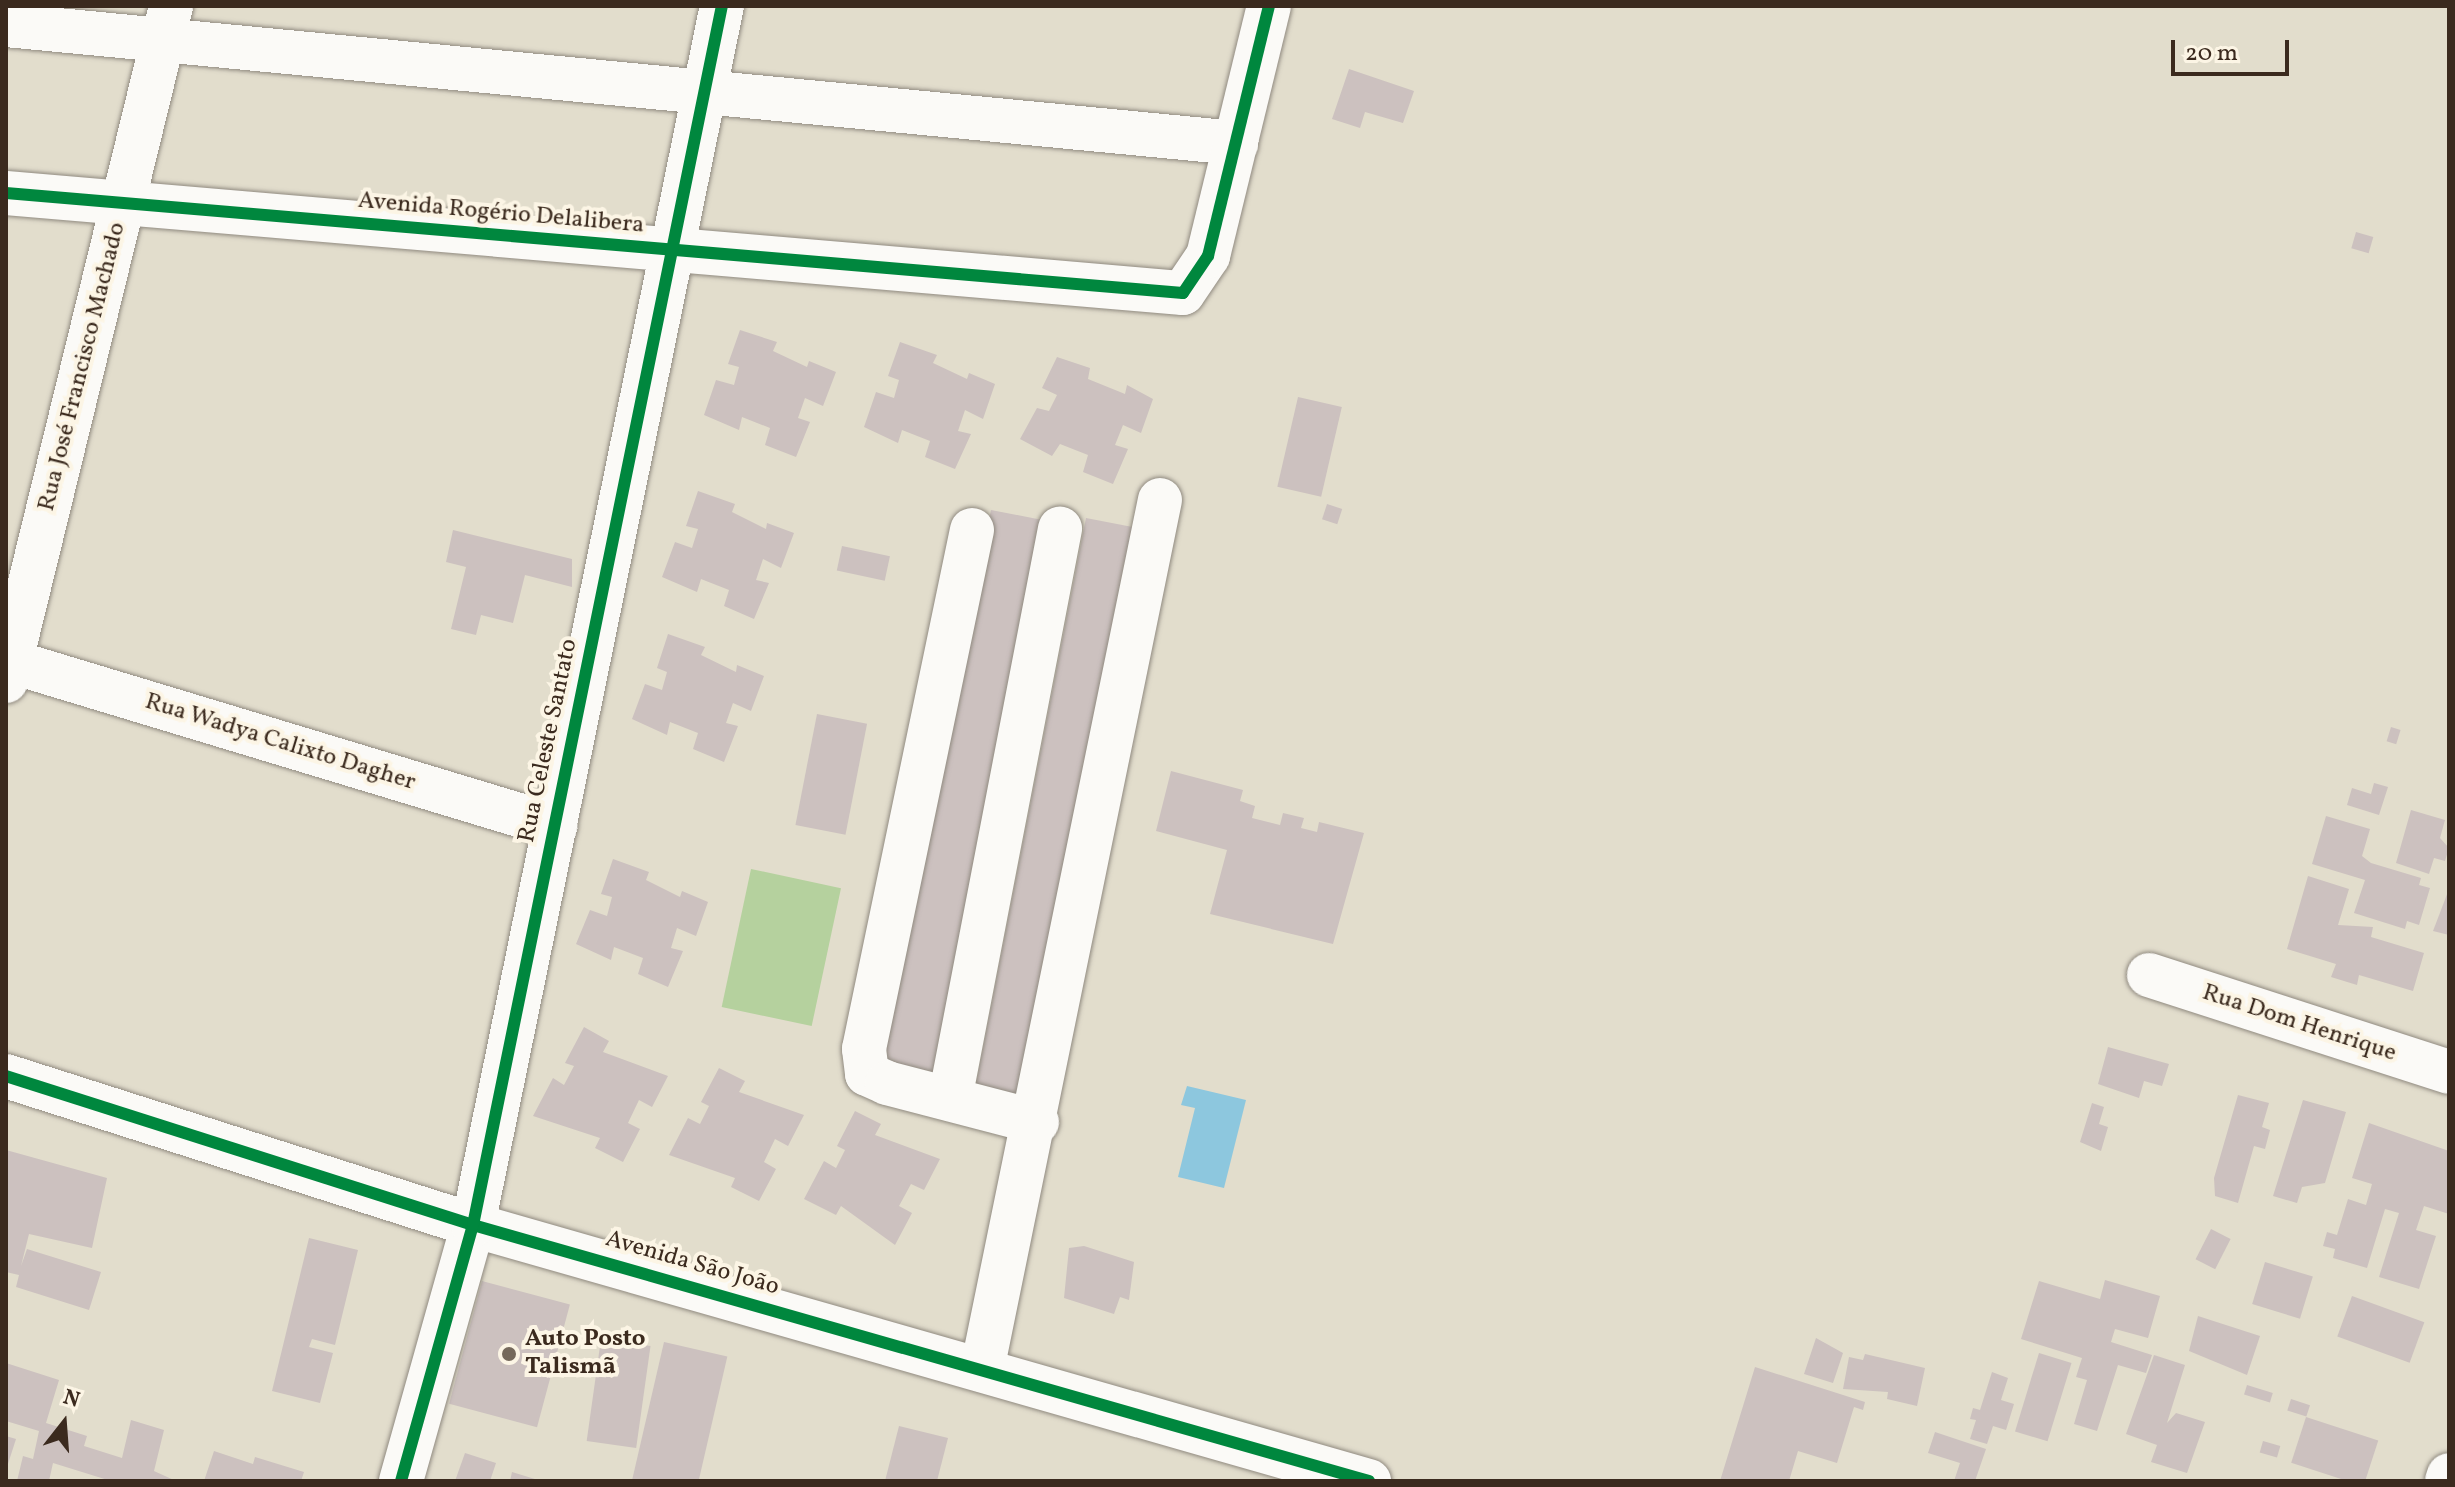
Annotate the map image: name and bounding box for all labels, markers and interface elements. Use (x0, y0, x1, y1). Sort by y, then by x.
scale bar (2175, 24, 2293, 74)
text: 20 m (2185, 37, 2238, 71)
street label: Avenida Rogério Delalibera (357, 187, 645, 241)
street label: Rua José Francisco Machado (33, 220, 133, 514)
street label: Rua Celeste Santato (513, 637, 585, 845)
street label: Rua Wadya Calixto Dagher (141, 688, 419, 798)
street label: Rua Dom Henrique (2198, 979, 2400, 1069)
street label: Avenida São João (602, 1225, 782, 1303)
place label: Auto Posto Talismã (525, 1326, 645, 1382)
marker: Auto Posto Talismã (500, 1345, 518, 1363)
text: N (59, 1382, 83, 1417)
north arrow (24, 1383, 104, 1463)

